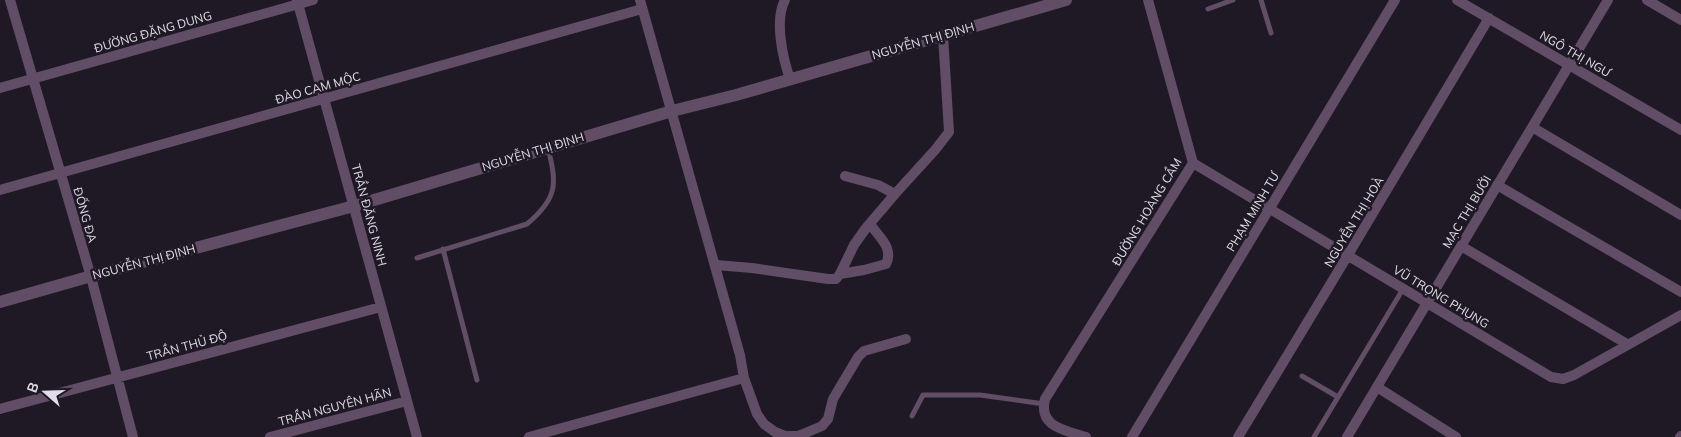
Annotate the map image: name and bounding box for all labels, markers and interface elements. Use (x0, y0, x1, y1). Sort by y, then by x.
street label: ĐƯỜNG ĐẶNG DUNG (92, 8, 213, 56)
street label: NGUYỄN THỊ ĐỊNH (870, 18, 976, 62)
street label: NGÔ THỊ NGƯ (1537, 27, 1614, 81)
street label: ĐÀO CAM MỘC (274, 68, 362, 107)
street label: NGUYỄN THỊ ĐỊNH (480, 128, 586, 174)
street label: ĐƯỜNG HOÀNG CẦM (1108, 155, 1185, 268)
street label: TRẦN ĐĂNG NINH (349, 162, 390, 268)
street label: PHẠM MINH TƯ (1223, 168, 1283, 254)
street label: NGUYỄN THỊ HOÀ (1320, 173, 1387, 270)
street label: MẠC THỊ BƯỞI (1439, 173, 1494, 251)
street label: ĐỐNG ĐA (70, 186, 101, 244)
street label: NGUYỄN THỊ ĐỊNH (90, 240, 197, 282)
street label: VŨ TRỌNG PHỤNG (1391, 262, 1492, 331)
street label: TRẦN THỦ ĐỘ (145, 328, 229, 363)
north arrow (20, 367, 70, 417)
text: B (23, 380, 43, 395)
street label: TRẦN NGUYÊN HÃN (277, 384, 393, 429)

